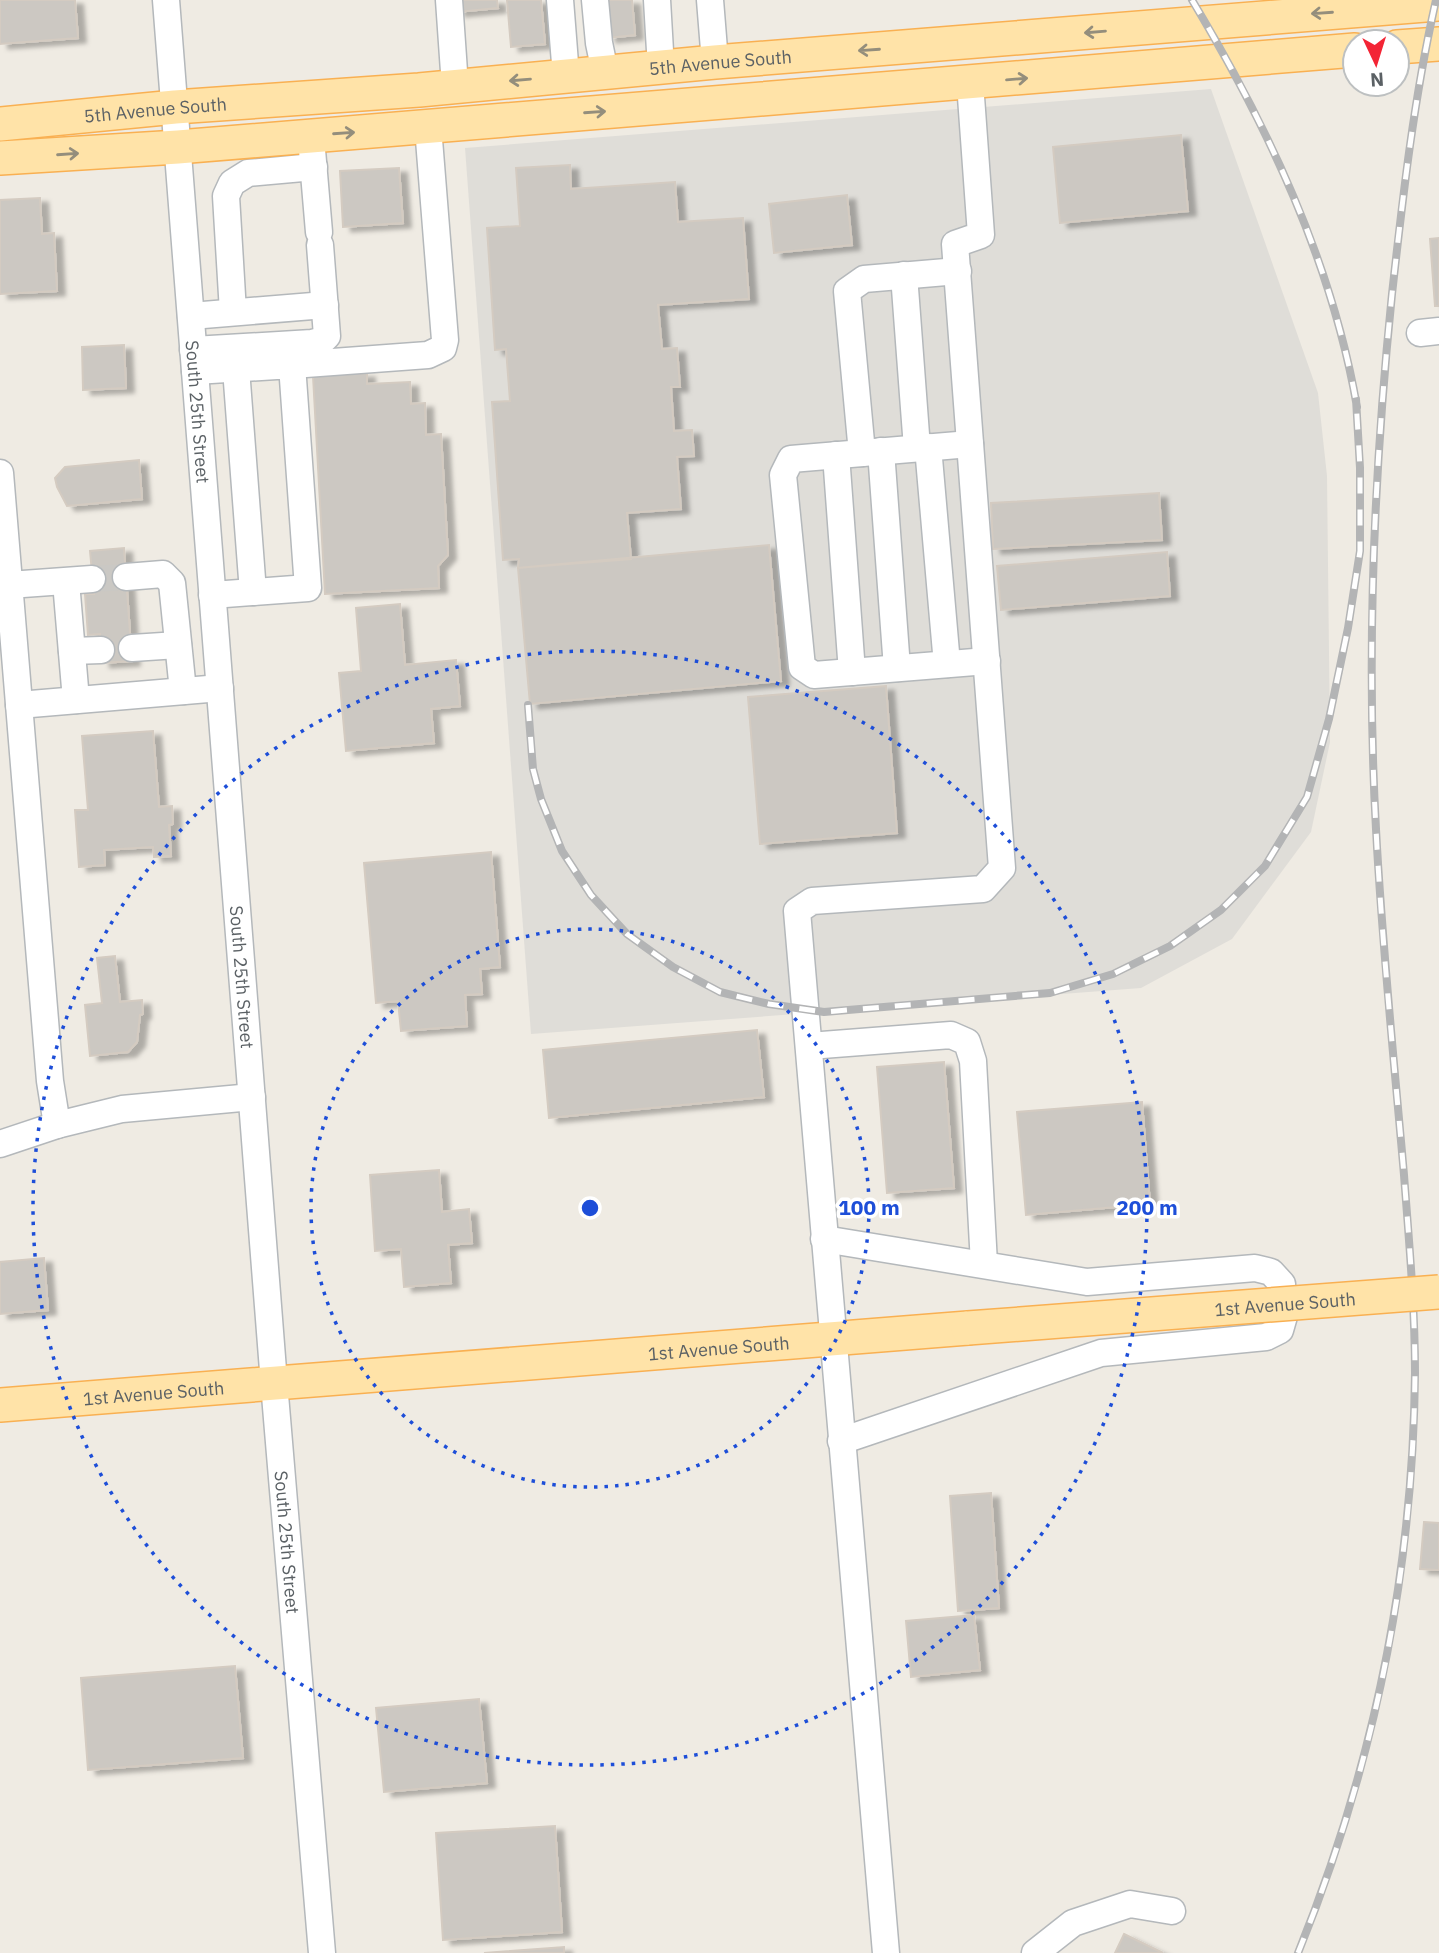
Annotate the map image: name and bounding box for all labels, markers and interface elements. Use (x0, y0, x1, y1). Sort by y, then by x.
one-way arrow (1311, 7, 1334, 20)
one-way arrow (1085, 26, 1107, 39)
north arrow (1341, 28, 1411, 98)
street label: 5th Avenue South (648, 44, 793, 80)
one-way arrow (858, 44, 880, 57)
text: N (1369, 68, 1385, 92)
one-way arrow (1005, 72, 1028, 85)
one-way arrow (509, 74, 532, 87)
street label: 5th Avenue South (83, 92, 228, 127)
one-way arrow (583, 105, 606, 118)
one-way arrow (332, 126, 355, 139)
one-way arrow (56, 147, 79, 160)
street label: South 25th Street (181, 339, 215, 484)
street label: South 25th Street (225, 905, 259, 1049)
text: 100 m (838, 1193, 900, 1221)
text: 200 m (1116, 1193, 1178, 1221)
centre of rings (578, 1196, 602, 1220)
street label: 1st Avenue South (1214, 1287, 1357, 1321)
street label: 1st Avenue South (647, 1331, 790, 1365)
street label: 1st Avenue South (82, 1376, 225, 1410)
street label: South 25th Street (270, 1470, 305, 1615)

